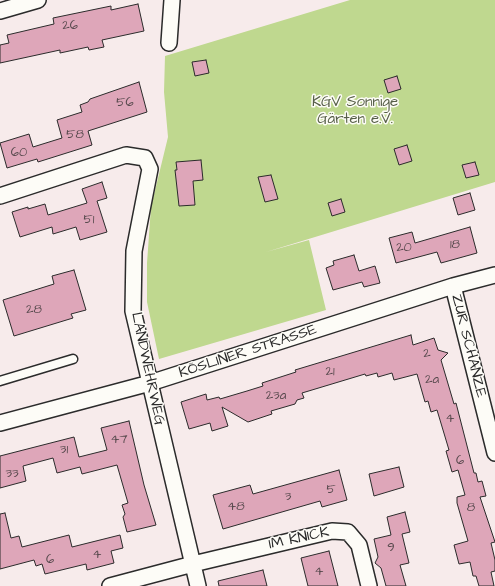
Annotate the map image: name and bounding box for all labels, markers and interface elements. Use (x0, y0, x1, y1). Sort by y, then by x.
house number: 26 (62, 18, 78, 34)
park label: KGV Sonnige Gärten e.V. (312, 94, 398, 129)
house number: 56 (116, 95, 134, 111)
house number: 58 (66, 127, 84, 143)
house number: 60 (11, 145, 27, 161)
house number: 51 (84, 212, 94, 228)
house number: 18 (450, 237, 460, 253)
house number: 20 (396, 240, 412, 256)
street label: ZUR SCHANZE (446, 292, 490, 400)
house number: 28 (26, 302, 42, 318)
street label: LANDWEHRWEG (126, 311, 168, 427)
street label: KÖSLINER STRASSE (177, 321, 319, 383)
house number: 2 (423, 346, 431, 362)
house number: 21 (325, 364, 335, 380)
house number: 2a (425, 372, 439, 388)
house number: 23a (266, 388, 286, 404)
house number: 4 (446, 411, 454, 427)
house number: 47 (111, 432, 127, 448)
house number: 31 (60, 442, 68, 458)
house number: 6 (456, 453, 464, 469)
house number: 33 (5, 466, 19, 482)
house number: 5 (326, 482, 336, 498)
house number: 3 (285, 489, 291, 505)
house number: 48 (227, 499, 245, 515)
house number: 8 (467, 500, 475, 516)
street label: IM KNICK (267, 524, 331, 554)
house number: 9 (387, 540, 395, 556)
house number: 4 (93, 547, 101, 563)
house number: 6 (46, 552, 54, 568)
house number: 4 (315, 564, 323, 580)

